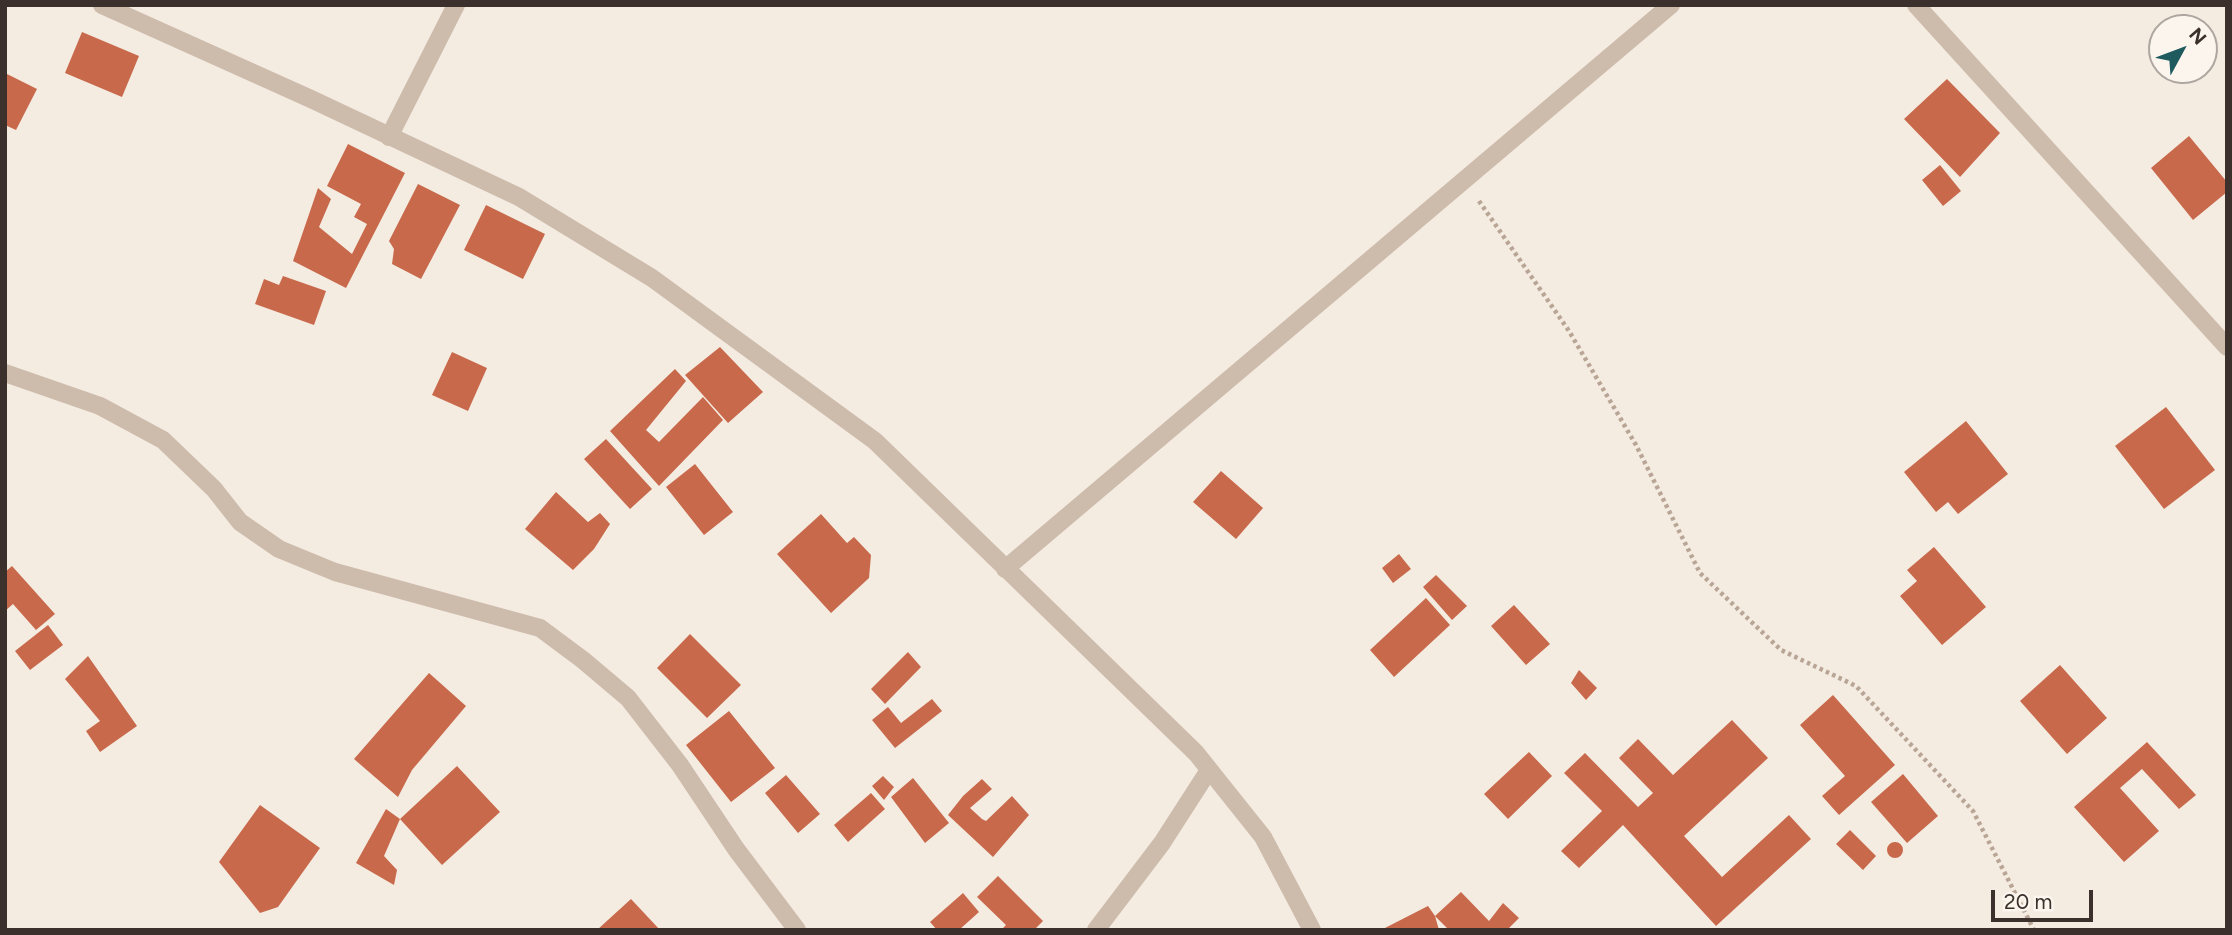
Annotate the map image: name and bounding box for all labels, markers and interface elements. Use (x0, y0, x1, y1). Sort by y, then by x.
north arrow (2148, 14, 2218, 84)
text: N (2184, 23, 2211, 49)
scale bar (1994, 876, 2096, 920)
text: 20 m (2004, 889, 2052, 914)

